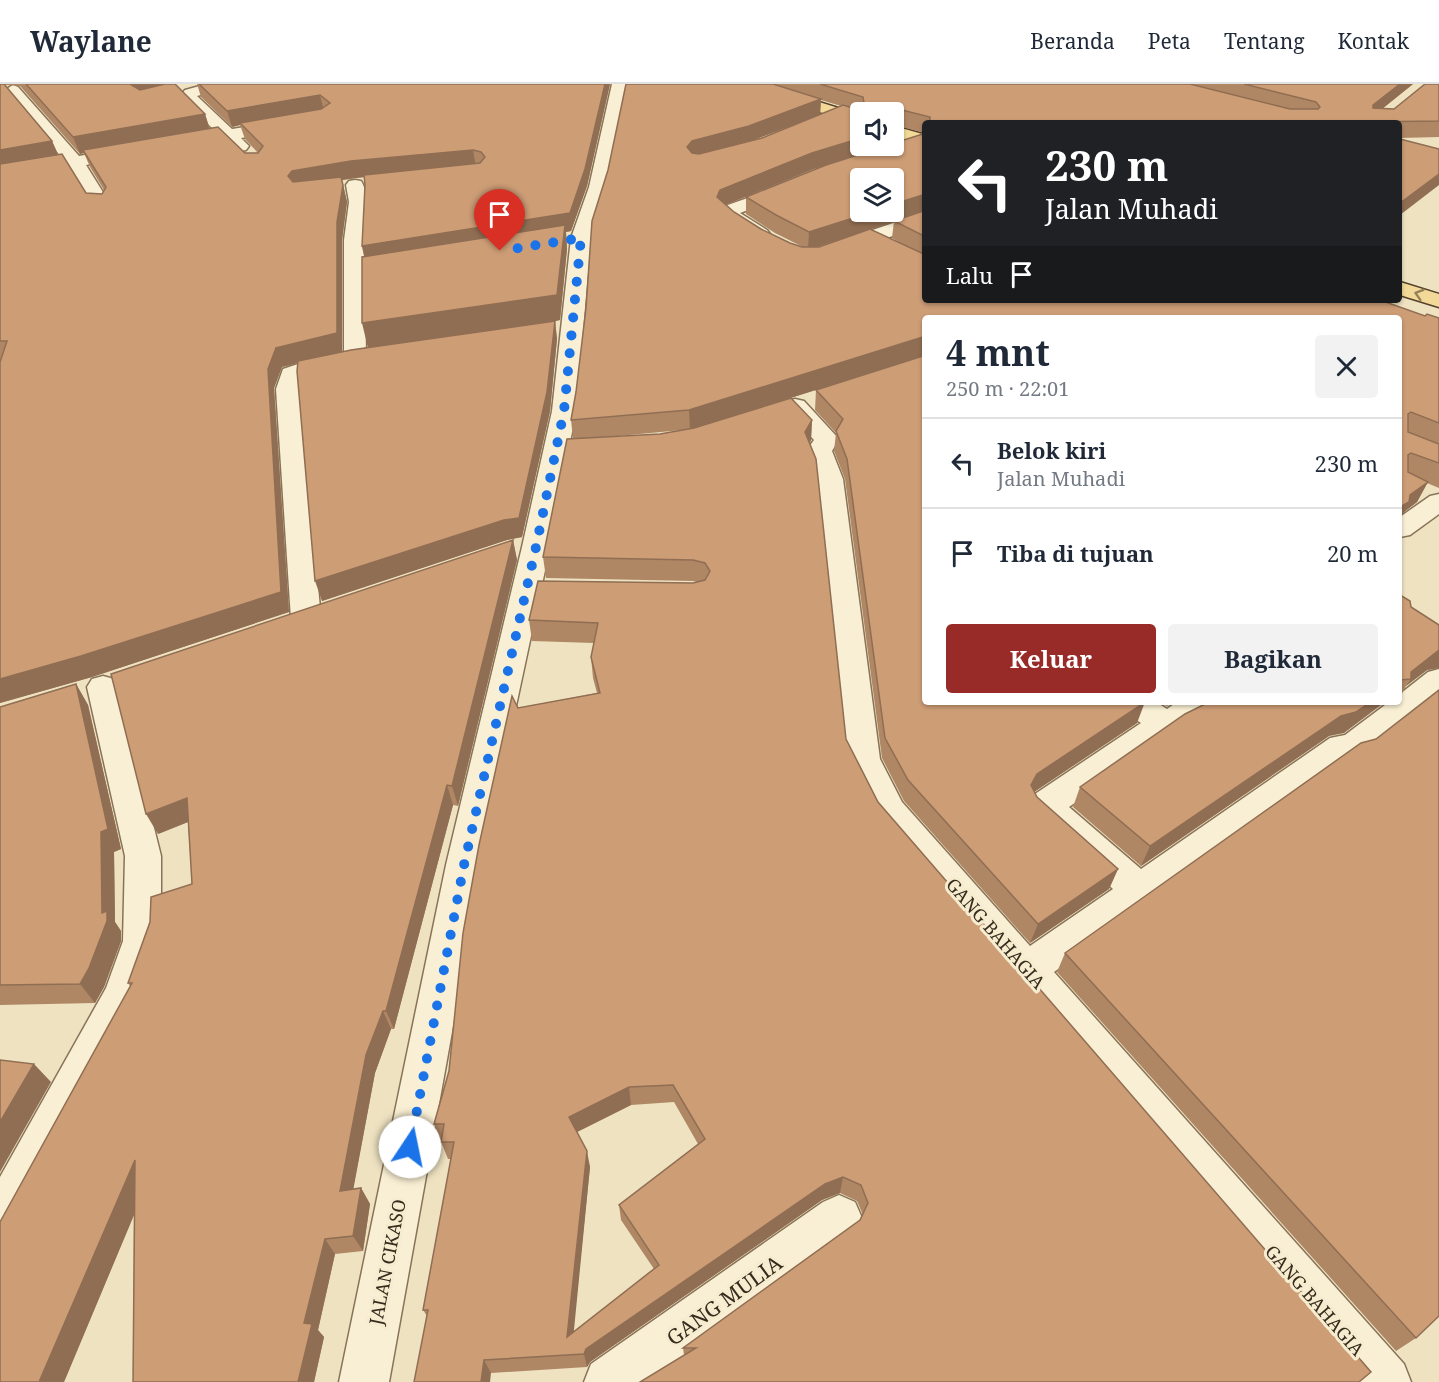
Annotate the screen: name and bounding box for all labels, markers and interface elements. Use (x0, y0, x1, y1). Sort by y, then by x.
text: Waylane (30, 22, 152, 60)
text: Beranda (1030, 27, 1115, 55)
text: Peta (1148, 27, 1191, 55)
text: Tentang (1224, 27, 1305, 55)
text: Kontak (1338, 27, 1409, 55)
map controls (850, 102, 904, 222)
button: sound (850, 102, 904, 156)
text: 230 m (1045, 136, 1169, 193)
icon: left (946, 144, 1024, 222)
button: layers (850, 168, 904, 222)
pin (474, 189, 525, 251)
text: Jalan Muhadi (1045, 190, 1218, 227)
icon: arrive (483, 198, 516, 231)
icon: arrive (1005, 258, 1038, 291)
text: Lalu (946, 260, 993, 290)
one-way arrow (1414, 289, 1425, 302)
text: 4 mnt (946, 328, 1050, 377)
button: close (1315, 335, 1378, 398)
text: 250 m · 22:01 (946, 375, 1069, 402)
text: Belok kiri (997, 435, 1106, 465)
icon: left (946, 447, 979, 480)
text: 230 m (1315, 448, 1378, 478)
text: Jalan Muhadi (997, 465, 1125, 492)
icon: arrive (946, 537, 979, 570)
text: Tiba di tujuan (997, 538, 1154, 568)
text: 20 m (1327, 538, 1378, 568)
button: Keluar (946, 624, 1156, 693)
button: Bagikan (1168, 624, 1378, 693)
street label: GANG BAHAGIA (941, 872, 1051, 994)
position arrow (378, 1115, 442, 1179)
street label: JALAN CIKASO (363, 1197, 411, 1328)
street label: GANG BAHAGIA (1260, 1239, 1370, 1361)
street label: GANG MULIA (660, 1248, 788, 1351)

